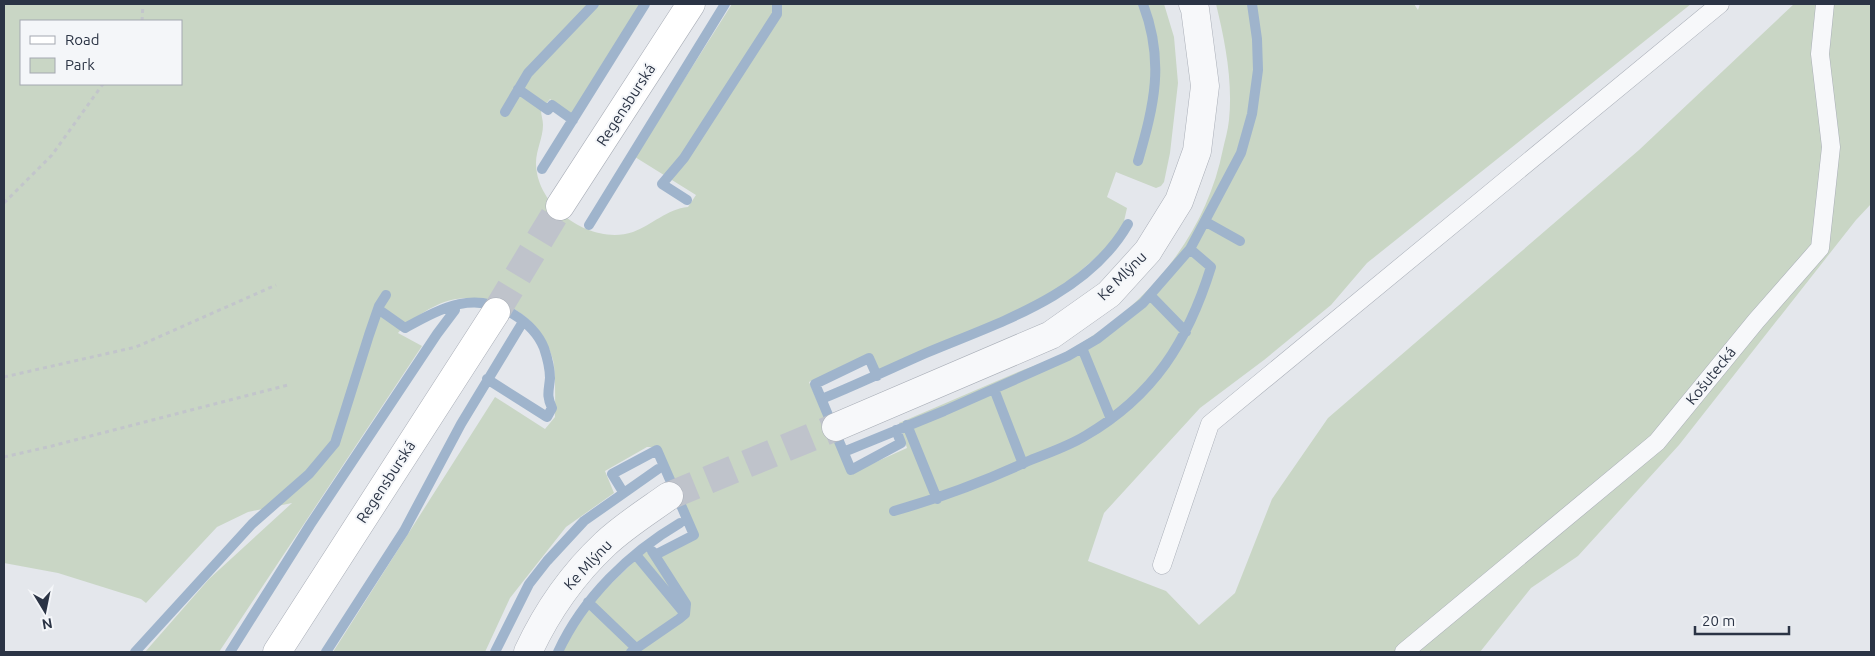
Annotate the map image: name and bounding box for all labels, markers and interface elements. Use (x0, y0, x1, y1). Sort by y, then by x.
legend (20, 20, 182, 85)
text: Road (65, 31, 100, 48)
text: Park (65, 56, 95, 73)
street label: Regensburská (593, 61, 658, 149)
street label: Ke Mlýnu (1094, 248, 1150, 304)
street label: Košutecká (1682, 343, 1739, 408)
street label: Regensburská (353, 438, 418, 526)
street label: Ke Mlýnu (560, 536, 615, 593)
north arrow (20, 586, 70, 636)
scale bar (1695, 604, 1789, 636)
text: 20 m (1702, 612, 1735, 629)
text: N (41, 615, 54, 633)

